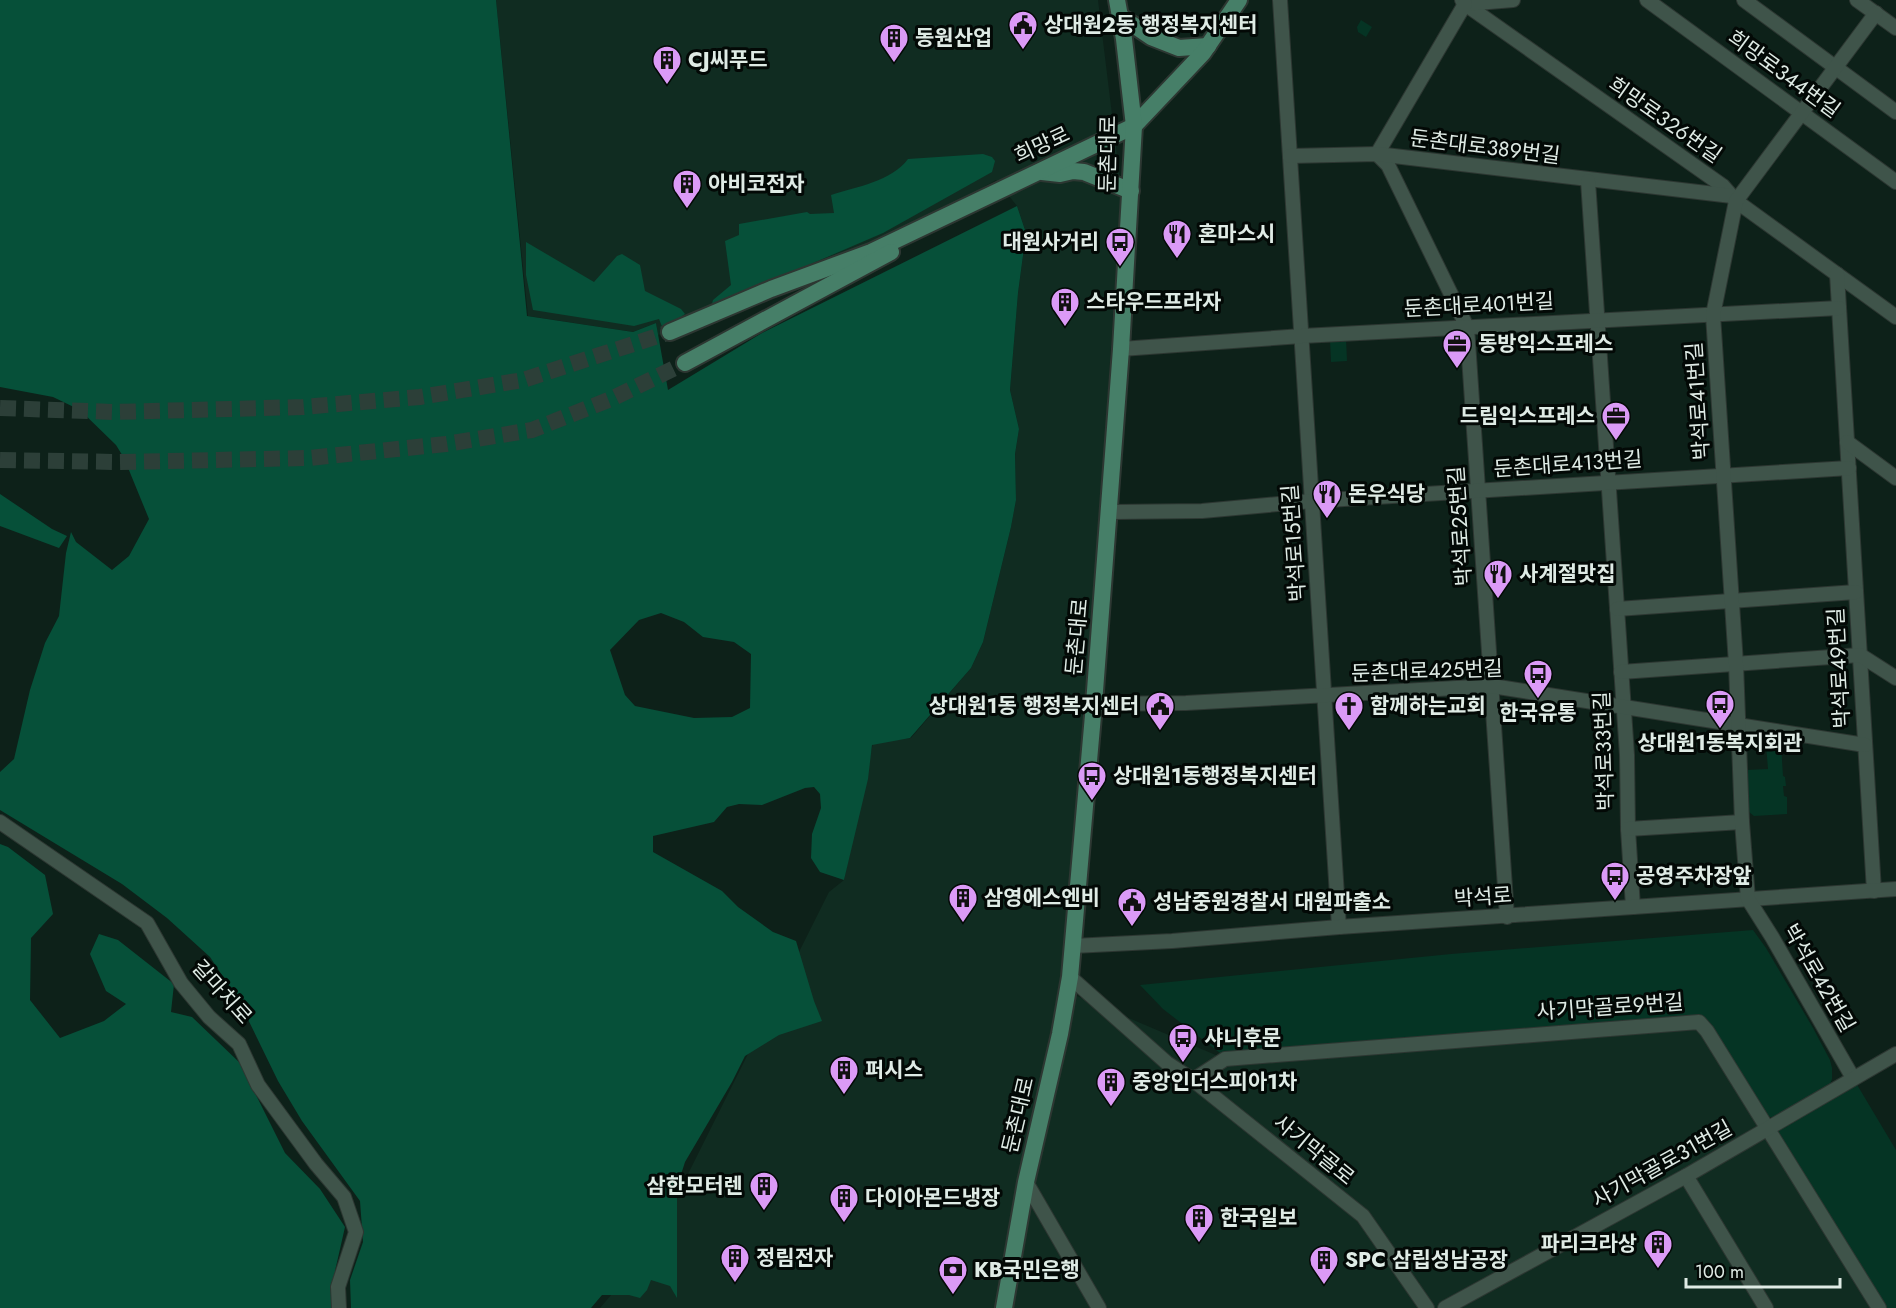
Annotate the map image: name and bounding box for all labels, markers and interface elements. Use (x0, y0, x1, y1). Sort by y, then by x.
public building icon: 상대원2동 행정복지센터 (1007, 9, 1039, 51)
place label: 상대원2동 행정복지센터 (1044, 10, 1257, 40)
building icon: 동원산업 (878, 22, 910, 64)
place label: 동원산업 (915, 23, 992, 53)
street label: 희망로344번길 (1722, 23, 1846, 125)
building icon: CJ씨푸드 (651, 44, 683, 86)
place label: CJ씨푸드 (688, 45, 768, 75)
street label: 희망로326번길 (1602, 70, 1728, 170)
street label: 둔촌대로 (1092, 115, 1124, 193)
street label: 희망로 (1009, 119, 1075, 171)
street label: 둔촌대로389번길 (1408, 123, 1562, 171)
building icon: 아비코전자 (671, 168, 703, 210)
place label: 아비코전자 (708, 169, 805, 199)
restaurant icon: 혼마스시 (1161, 218, 1193, 260)
place label: 혼마스시 (1198, 219, 1275, 249)
bus stop icon: 대원사거리 (1104, 226, 1136, 268)
place label: 대원사거리 (1002, 227, 1099, 257)
building icon: 스타우드프라자 (1049, 286, 1081, 328)
street label: 둔촌대로401번길 (1403, 286, 1555, 324)
place label: 스타우드프라자 (1086, 287, 1221, 317)
office icon: 동방익스프레스 (1441, 328, 1473, 370)
place label: 동방익스프레스 (1478, 329, 1613, 359)
street label: 박석로41번길 (1679, 341, 1717, 461)
office icon: 드림익스프레스 (1600, 400, 1632, 442)
place label: 드림익스프레스 (1460, 401, 1595, 431)
street label: 둔촌대로413번길 (1493, 444, 1643, 484)
street label: 박석로25번길 (1441, 465, 1479, 587)
restaurant icon: 돈우식당 (1311, 478, 1343, 520)
place label: 돈우식당 (1348, 479, 1425, 509)
street label: 박석로15번길 (1275, 483, 1313, 603)
restaurant icon: 사계절맛집 (1482, 558, 1514, 600)
place label: 사계절맛집 (1519, 559, 1616, 589)
street label: 둔촌대로 (1059, 597, 1095, 677)
street label: 박석로49번길 (1821, 607, 1857, 729)
street label: 둔촌대로425번길 (1351, 653, 1503, 689)
bus stop icon: 한국유통 (1522, 658, 1554, 700)
bus stop icon: 상대원1동복지회관 (1704, 688, 1736, 730)
public building icon: 상대원1동 행정복지센터 (1144, 690, 1176, 732)
church icon: 함께하는교회 (1333, 690, 1365, 732)
place label: 상대원1동 행정복지센터 (929, 691, 1139, 721)
place label: 함께하는교회 (1370, 691, 1486, 721)
street label: 박석로33번길 (1587, 691, 1621, 811)
place label: 한국유통 (1499, 698, 1577, 728)
place label: 상대원1동복지회관 (1637, 728, 1803, 758)
bus stop icon: 상대원1동행정복지센터 (1076, 760, 1108, 802)
place label: 상대원1동행정복지센터 (1113, 761, 1317, 791)
bus stop icon: 공영주차장앞 (1599, 860, 1631, 902)
place label: 공영주차장앞 (1636, 861, 1752, 891)
street label: 박석로 (1453, 880, 1513, 914)
building icon: 삼영에스엔비 (947, 882, 979, 924)
place label: 삼영에스엔비 (984, 883, 1100, 913)
public building icon: 성남중원경찰서 대원파출소 (1116, 886, 1148, 928)
place label: 성남중원경찰서 대원파출소 (1153, 887, 1391, 917)
street label: 박석로42번길 (1776, 918, 1862, 1038)
street label: 갈마치로 (185, 953, 259, 1031)
street label: 사기막골로9번길 (1535, 987, 1685, 1027)
bus stop icon: 샤니후문 (1167, 1022, 1199, 1064)
place label: 샤니후문 (1204, 1023, 1281, 1053)
building icon: 퍼시스 (828, 1054, 860, 1096)
place label: 퍼시스 (865, 1055, 923, 1085)
building icon: 중앙인더스피아1차 (1095, 1066, 1127, 1108)
place label: 중앙인더스피아1차 (1132, 1067, 1297, 1097)
street label: 둔촌대로 (995, 1074, 1041, 1156)
street label: 사기막골로 (1267, 1108, 1361, 1192)
street label: 사기막골로31번길 (1586, 1113, 1738, 1215)
building icon: 삼한모터렌 (748, 1170, 780, 1212)
place label: 삼한모터렌 (646, 1171, 743, 1201)
building icon: 다이아몬드냉장 (828, 1182, 860, 1224)
place label: 다이아몬드냉장 (865, 1183, 1000, 1213)
building icon: 한국일보 (1183, 1202, 1215, 1244)
place label: 한국일보 (1220, 1203, 1297, 1233)
building icon: 파리크라상 (1642, 1228, 1674, 1270)
place label: 파리크라상 (1540, 1229, 1637, 1259)
building icon: 정림전자 (719, 1242, 751, 1284)
place label: 정림전자 (756, 1243, 833, 1273)
building icon: SPC 삼립성남공장 (1308, 1244, 1340, 1286)
place label: SPC 삼립성남공장 (1345, 1245, 1508, 1275)
scale bar (1686, 1251, 1840, 1289)
bank icon: KB국민은행 (937, 1254, 969, 1296)
place label: KB국민은행 (974, 1255, 1080, 1285)
text: 100 m (1695, 1259, 1744, 1285)

